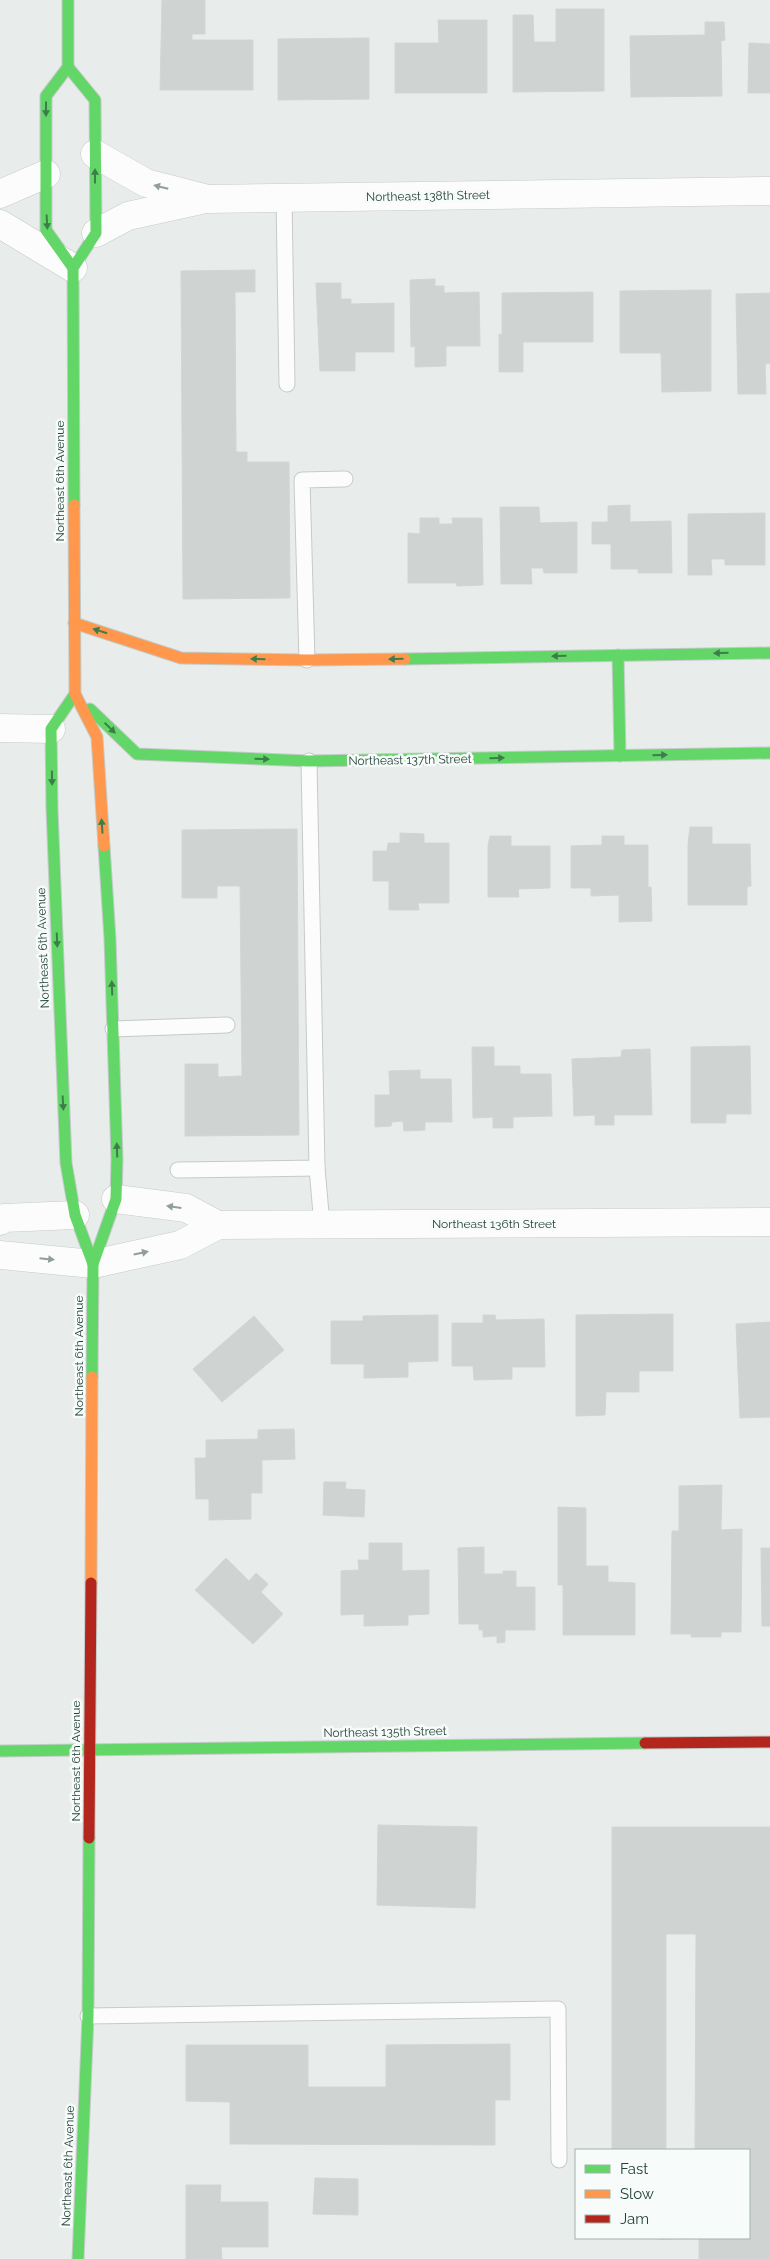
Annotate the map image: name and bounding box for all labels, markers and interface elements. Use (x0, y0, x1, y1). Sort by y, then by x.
one-way arrow (42, 101, 50, 117)
one-way arrow (91, 168, 99, 184)
one-way arrow (153, 183, 168, 191)
street label: Northeast 138th Street (366, 188, 490, 204)
one-way arrow (43, 215, 51, 231)
street label: Northeast 6th Avenue (53, 420, 67, 542)
one-way arrow (92, 627, 107, 634)
one-way arrow (713, 650, 729, 658)
one-way arrow (551, 652, 567, 660)
one-way arrow (250, 655, 266, 663)
one-way arrow (388, 655, 404, 663)
one-way arrow (104, 722, 116, 734)
one-way arrow (652, 751, 668, 759)
street label: Northeast 137th Street (348, 752, 472, 768)
one-way arrow (490, 754, 506, 762)
one-way arrow (254, 756, 270, 764)
one-way arrow (48, 770, 56, 786)
one-way arrow (98, 818, 106, 834)
street label: Northeast 6th Avenue (34, 887, 52, 1009)
one-way arrow (53, 933, 61, 949)
one-way arrow (107, 980, 115, 996)
one-way arrow (60, 1095, 68, 1111)
one-way arrow (113, 1142, 121, 1158)
one-way arrow (165, 1202, 181, 1210)
street label: Northeast 136th Street (432, 1217, 556, 1231)
one-way arrow (133, 1249, 149, 1257)
one-way arrow (39, 1255, 55, 1263)
street label: Northeast 6th Avenue (72, 1295, 86, 1417)
street label: Northeast 6th Avenue (69, 1700, 83, 1822)
street label: Northeast 135th Street (323, 1724, 447, 1740)
street label: Northeast 6th Avenue (59, 2105, 77, 2227)
legend (575, 2149, 750, 2239)
text: Fast (620, 2160, 648, 2178)
text: Slow (620, 2185, 654, 2203)
text: Jam (620, 2210, 649, 2228)

